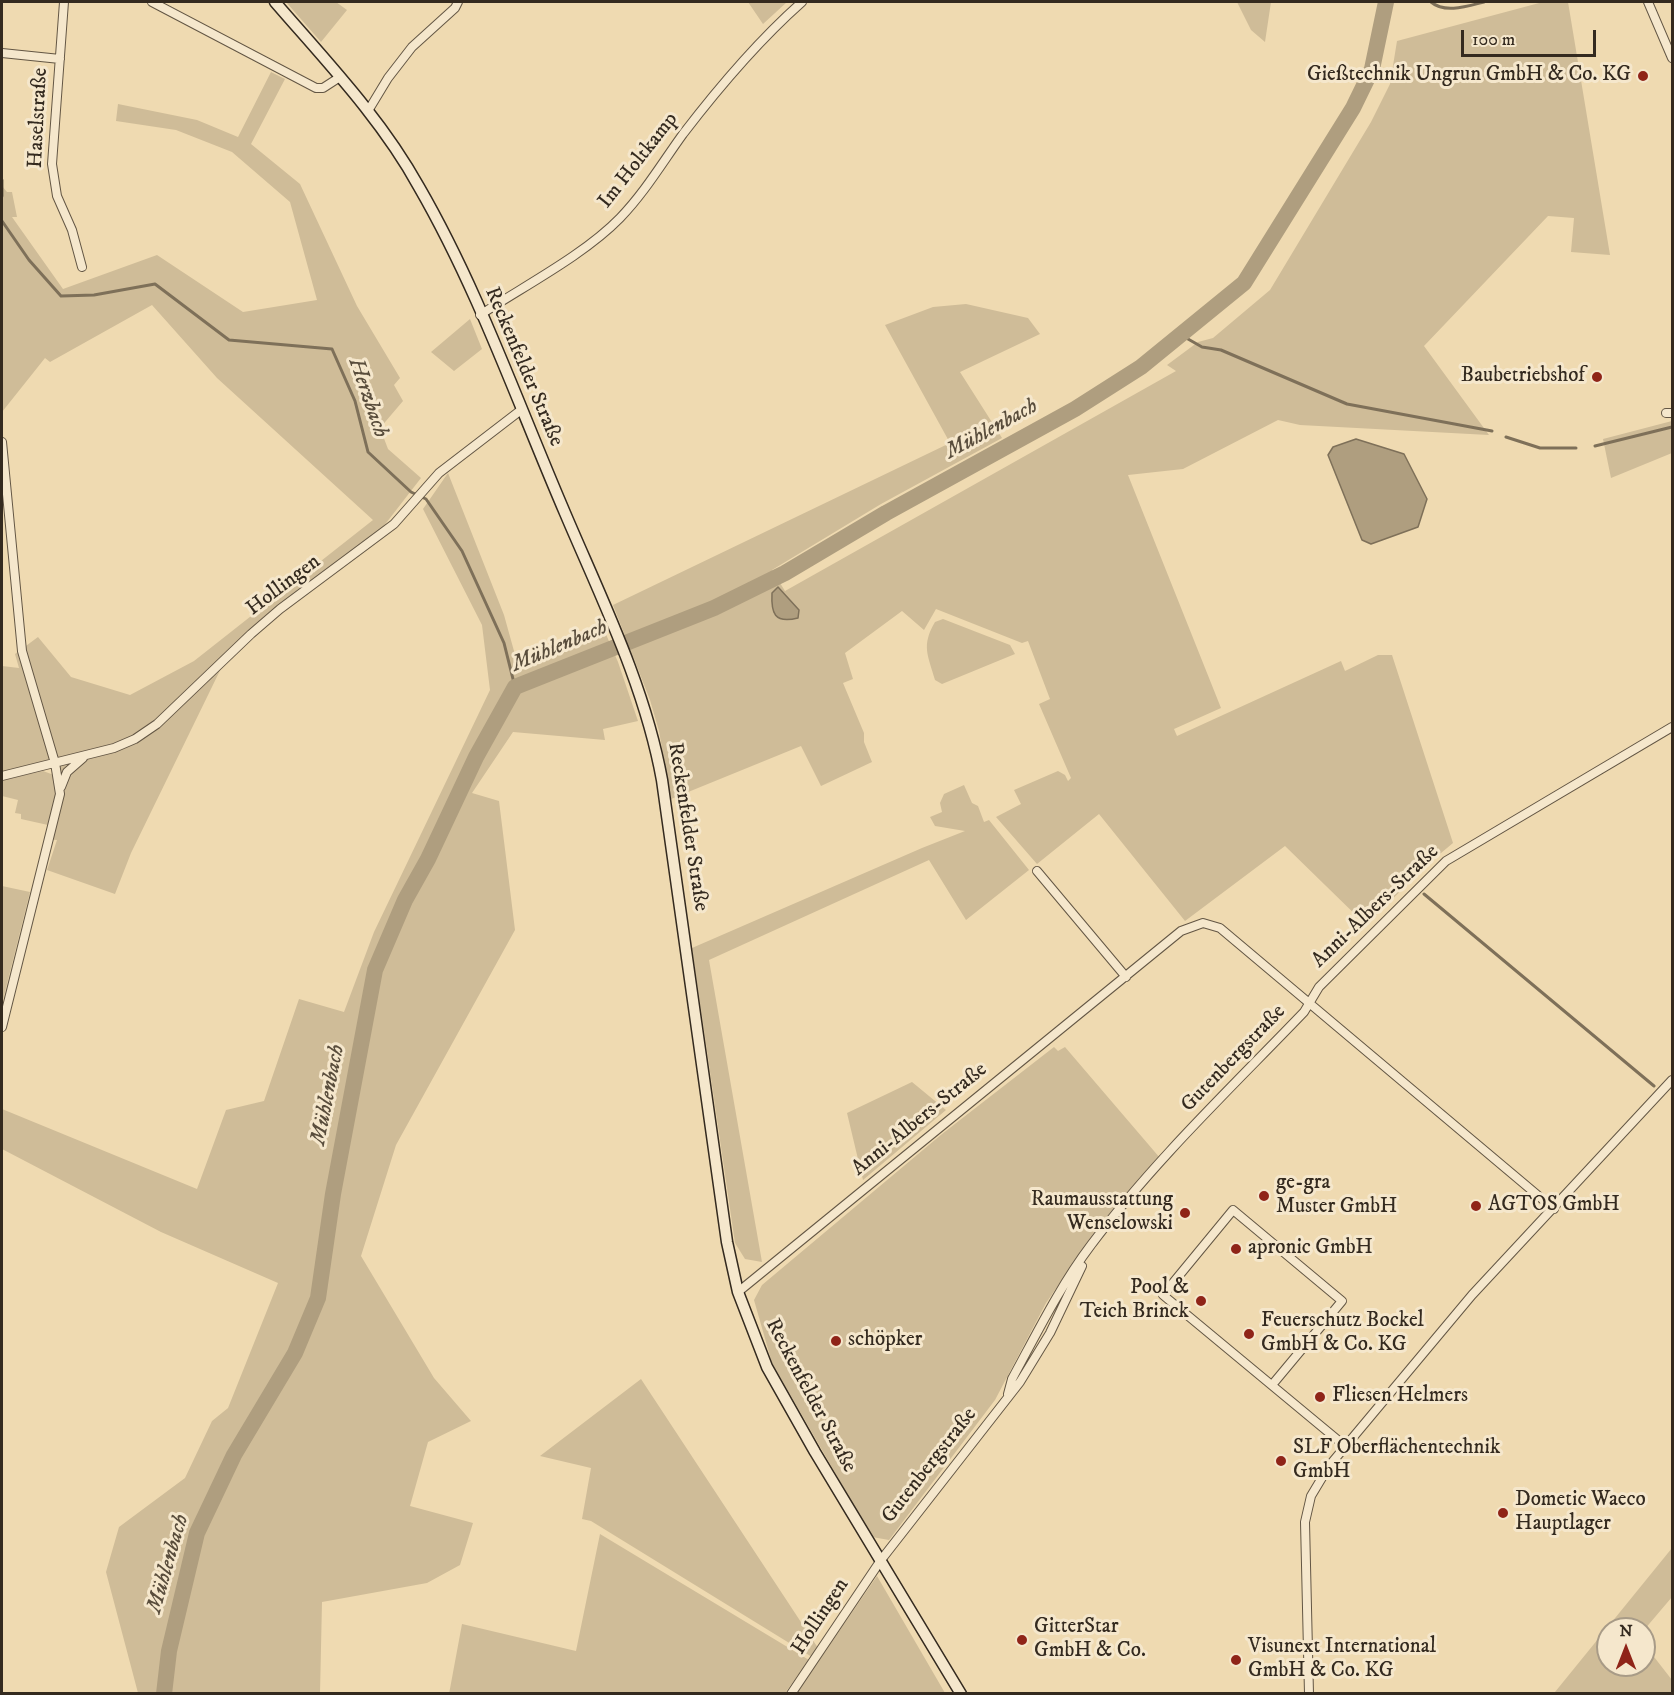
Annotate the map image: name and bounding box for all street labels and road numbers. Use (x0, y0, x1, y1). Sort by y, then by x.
street label: Haselstraße (24, 67, 54, 169)
street label: Im Holtkamp (594, 108, 684, 214)
street label: Reckenfelder Straße (478, 284, 568, 450)
street label: Hollingen (242, 550, 326, 622)
street label: Reckenfelder Straße (661, 741, 713, 913)
street label: Anni-Albers-Straße (1307, 840, 1445, 974)
street label: Gutenbergstraße (1176, 1000, 1292, 1118)
street label: Anni-Albers-Straße (847, 1058, 993, 1182)
street label: Reckenfelder Straße (759, 1315, 861, 1477)
street label: Gutenbergstraße (877, 1403, 983, 1529)
street label: Hollingen (787, 1574, 855, 1660)

